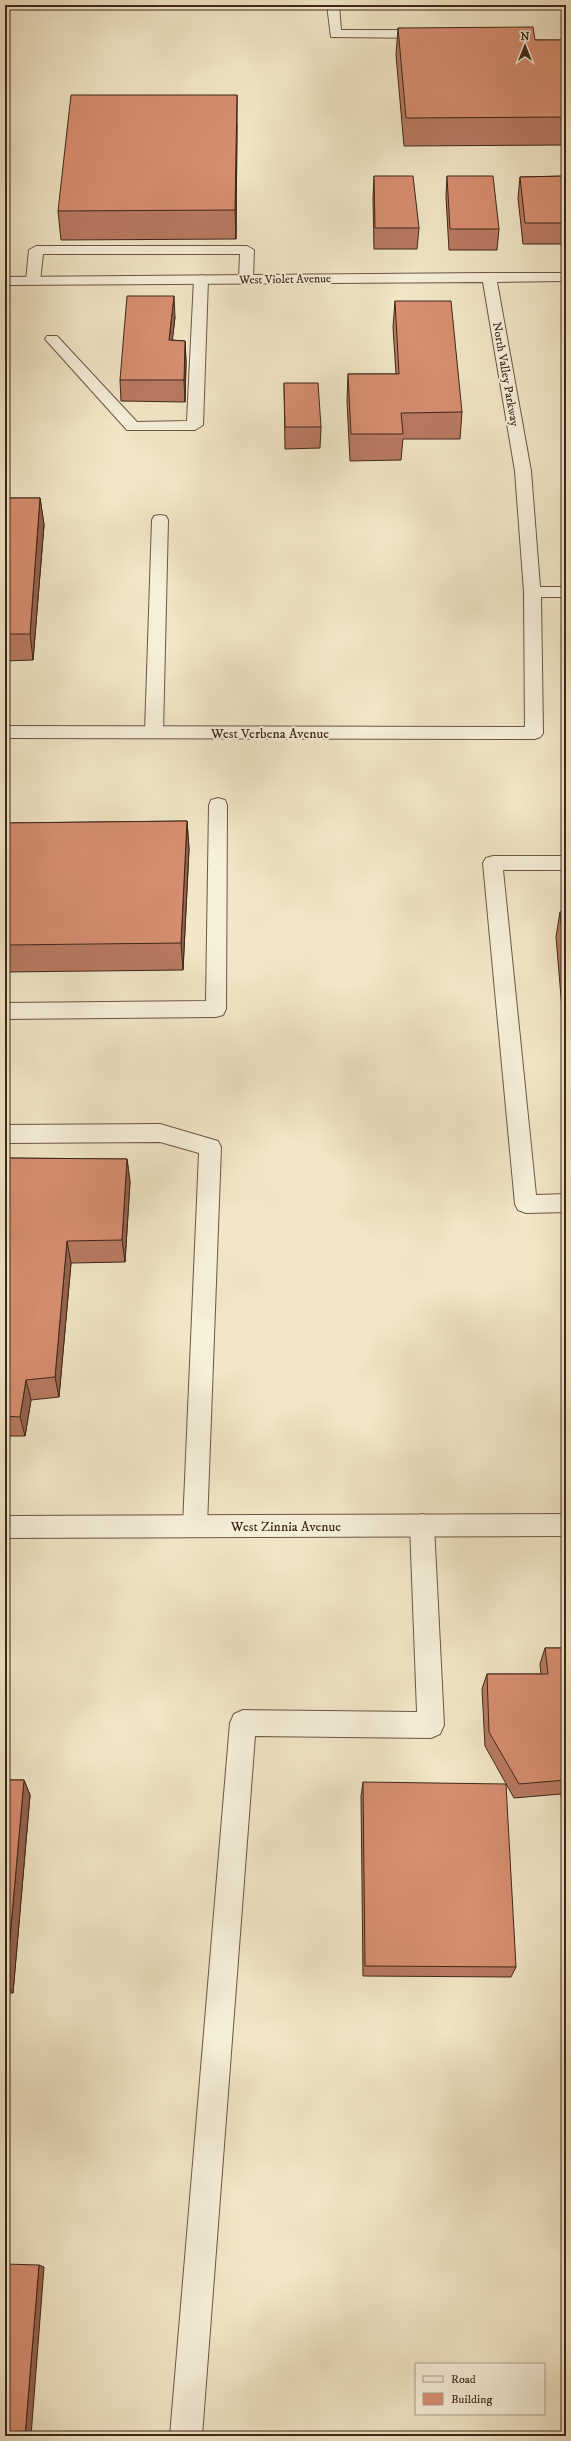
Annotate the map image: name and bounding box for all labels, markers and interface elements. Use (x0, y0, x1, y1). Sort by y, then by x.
north arrow (505, 26, 545, 66)
text: N (520, 30, 530, 44)
street label: West Violet Avenue (238, 271, 331, 288)
street label: North Valley Parkway (489, 321, 522, 428)
street label: West Verbena Avenue (210, 725, 329, 743)
street label: West Zinnia Avenue (230, 1518, 341, 1536)
legend (415, 2363, 545, 2415)
text: Road (451, 2372, 476, 2387)
text: Building (451, 2392, 492, 2407)

